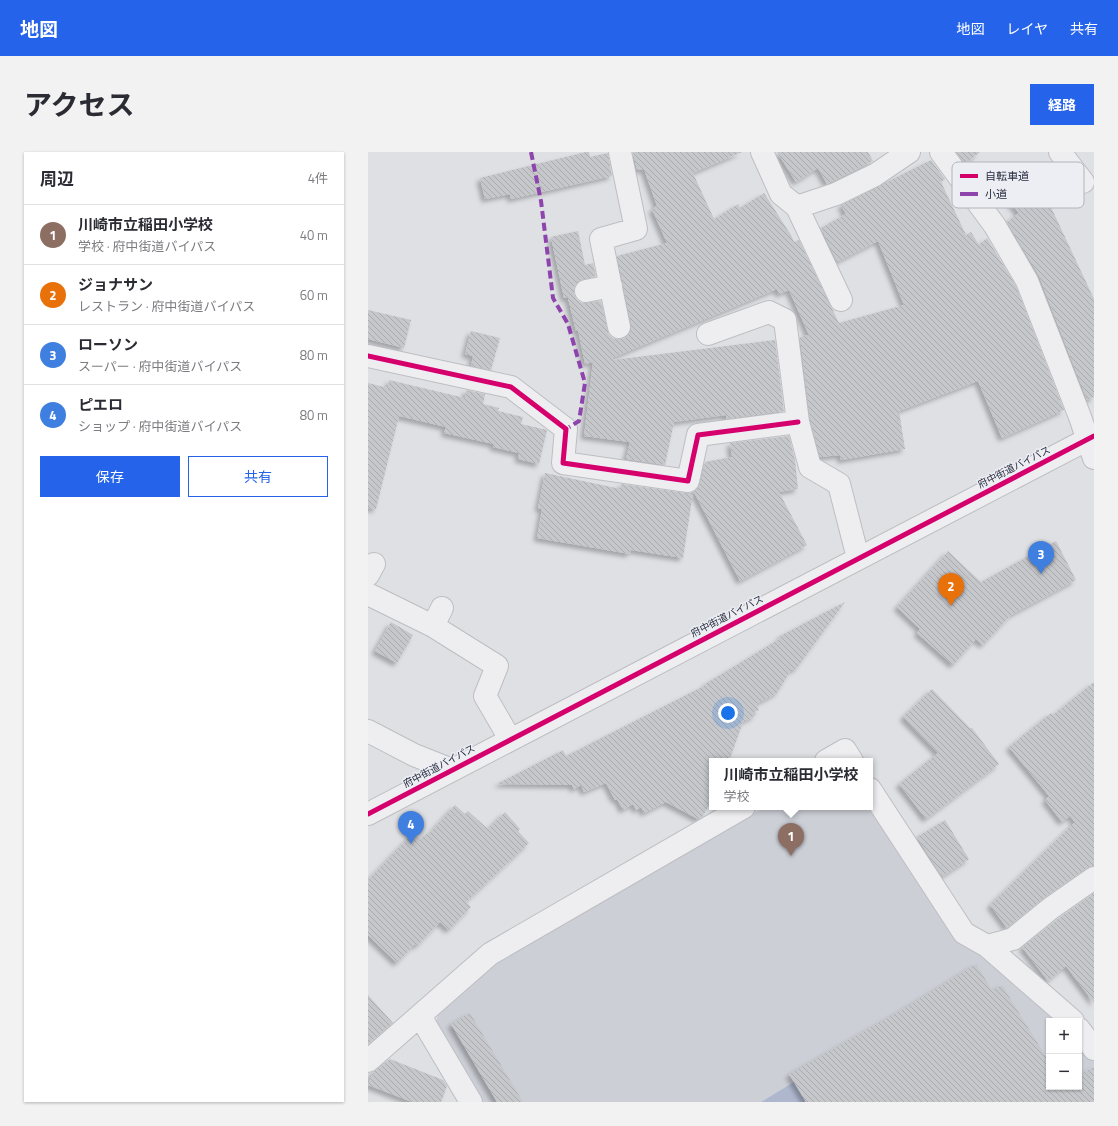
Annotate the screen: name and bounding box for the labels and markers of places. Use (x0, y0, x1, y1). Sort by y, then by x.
pin: 3 (1028, 541, 1054, 574)
pin: 2 (938, 573, 964, 606)
pin: 4 (398, 811, 424, 844)
pin: 1 (778, 823, 804, 856)

